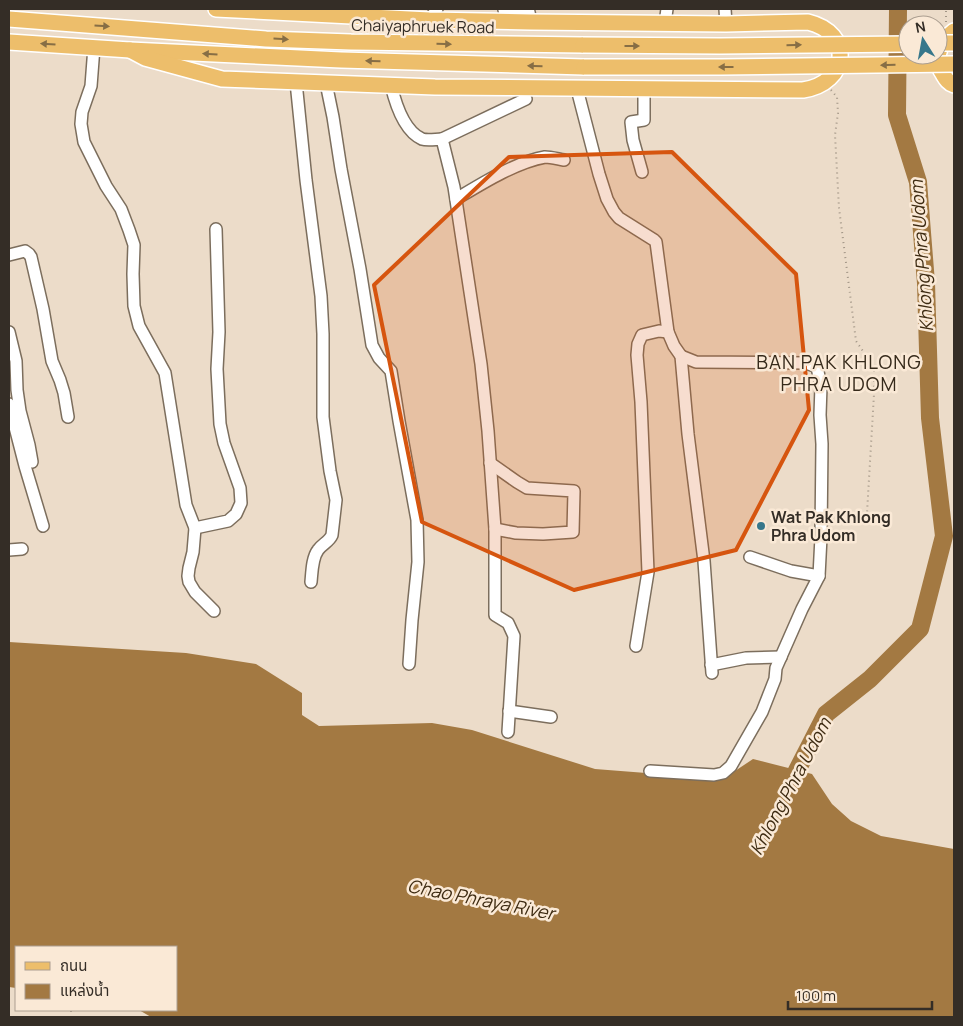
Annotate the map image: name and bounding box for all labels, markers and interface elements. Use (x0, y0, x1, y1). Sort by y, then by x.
street label: Chaiyaphruek Road (351, 14, 495, 38)
north arrow (898, 15, 948, 65)
text: N (914, 16, 927, 37)
one-way arrow (94, 22, 110, 30)
one-way arrow (273, 36, 289, 44)
one-way arrow (40, 39, 56, 47)
one-way arrow (436, 40, 452, 48)
one-way arrow (787, 41, 803, 49)
one-way arrow (624, 42, 640, 50)
one-way arrow (202, 49, 218, 57)
one-way arrow (364, 57, 380, 65)
one-way arrow (527, 61, 543, 69)
one-way arrow (880, 61, 896, 69)
one-way arrow (717, 63, 733, 71)
water label: Khlong Phra Udom (904, 178, 938, 332)
district label: BAN PAK KHLONG PHRA UDOM (756, 349, 922, 397)
place label: Wat Pak Khlong Phra Udom (771, 506, 891, 546)
marker: Wat Pak Khlong Phra Udom (755, 520, 767, 532)
water label: Khlong Phra Udom (744, 712, 837, 859)
water label: Chao Phraya River (406, 873, 559, 925)
legend (15, 946, 178, 1011)
text: ถนน (60, 955, 87, 976)
scale bar (788, 978, 932, 1010)
text: แหล่งน้ำ (60, 980, 109, 1001)
text: 100 m (796, 985, 836, 1006)

